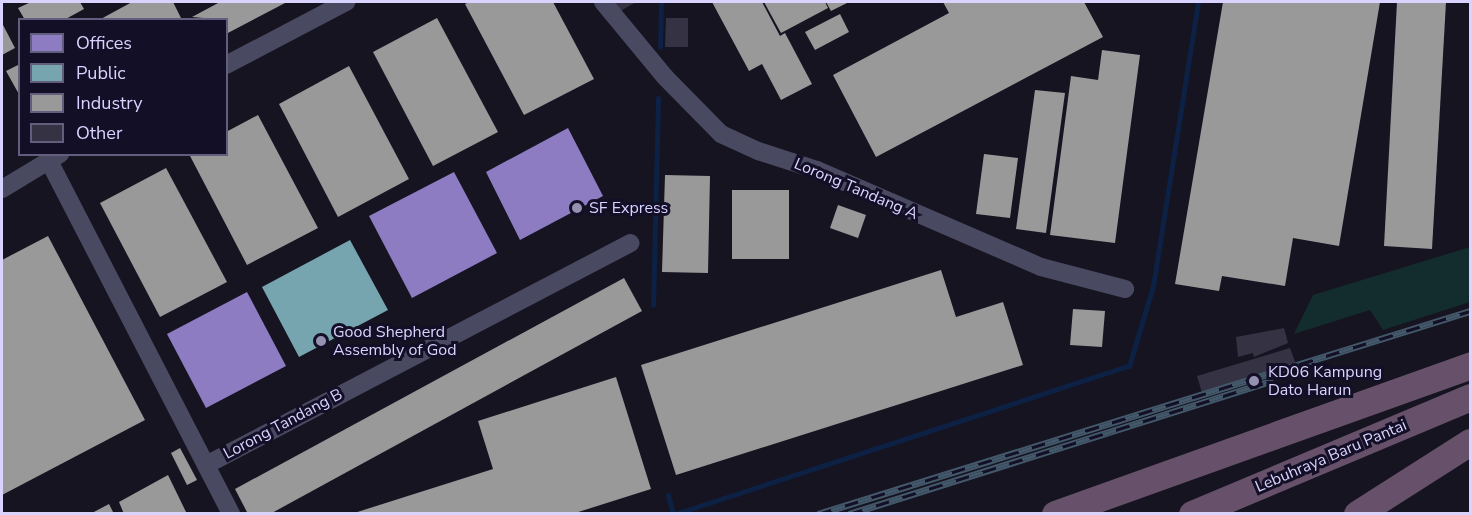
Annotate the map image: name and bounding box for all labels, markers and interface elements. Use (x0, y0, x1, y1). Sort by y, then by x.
legend (18, 18, 228, 156)
text: Offices (76, 31, 132, 55)
text: Public (76, 61, 126, 85)
text: Industry (76, 91, 143, 115)
text: Other (76, 121, 122, 145)
street label: Lorong Tandang A (791, 154, 921, 224)
place label: SF Express (589, 198, 668, 218)
marker: SF Express (570, 201, 584, 215)
place label: Good Shepherd Assembly of God (333, 322, 456, 360)
marker: Good Shepherd Assembly of God (314, 334, 328, 348)
place label: KD06 Kampung Dato Harun (1268, 362, 1382, 400)
marker: KD06 Kampung Dato Harun (1245, 372, 1263, 390)
street label: Lorong Tandang B (220, 385, 346, 463)
street label: Lebuhraya Baru Pantai (1252, 415, 1410, 497)

